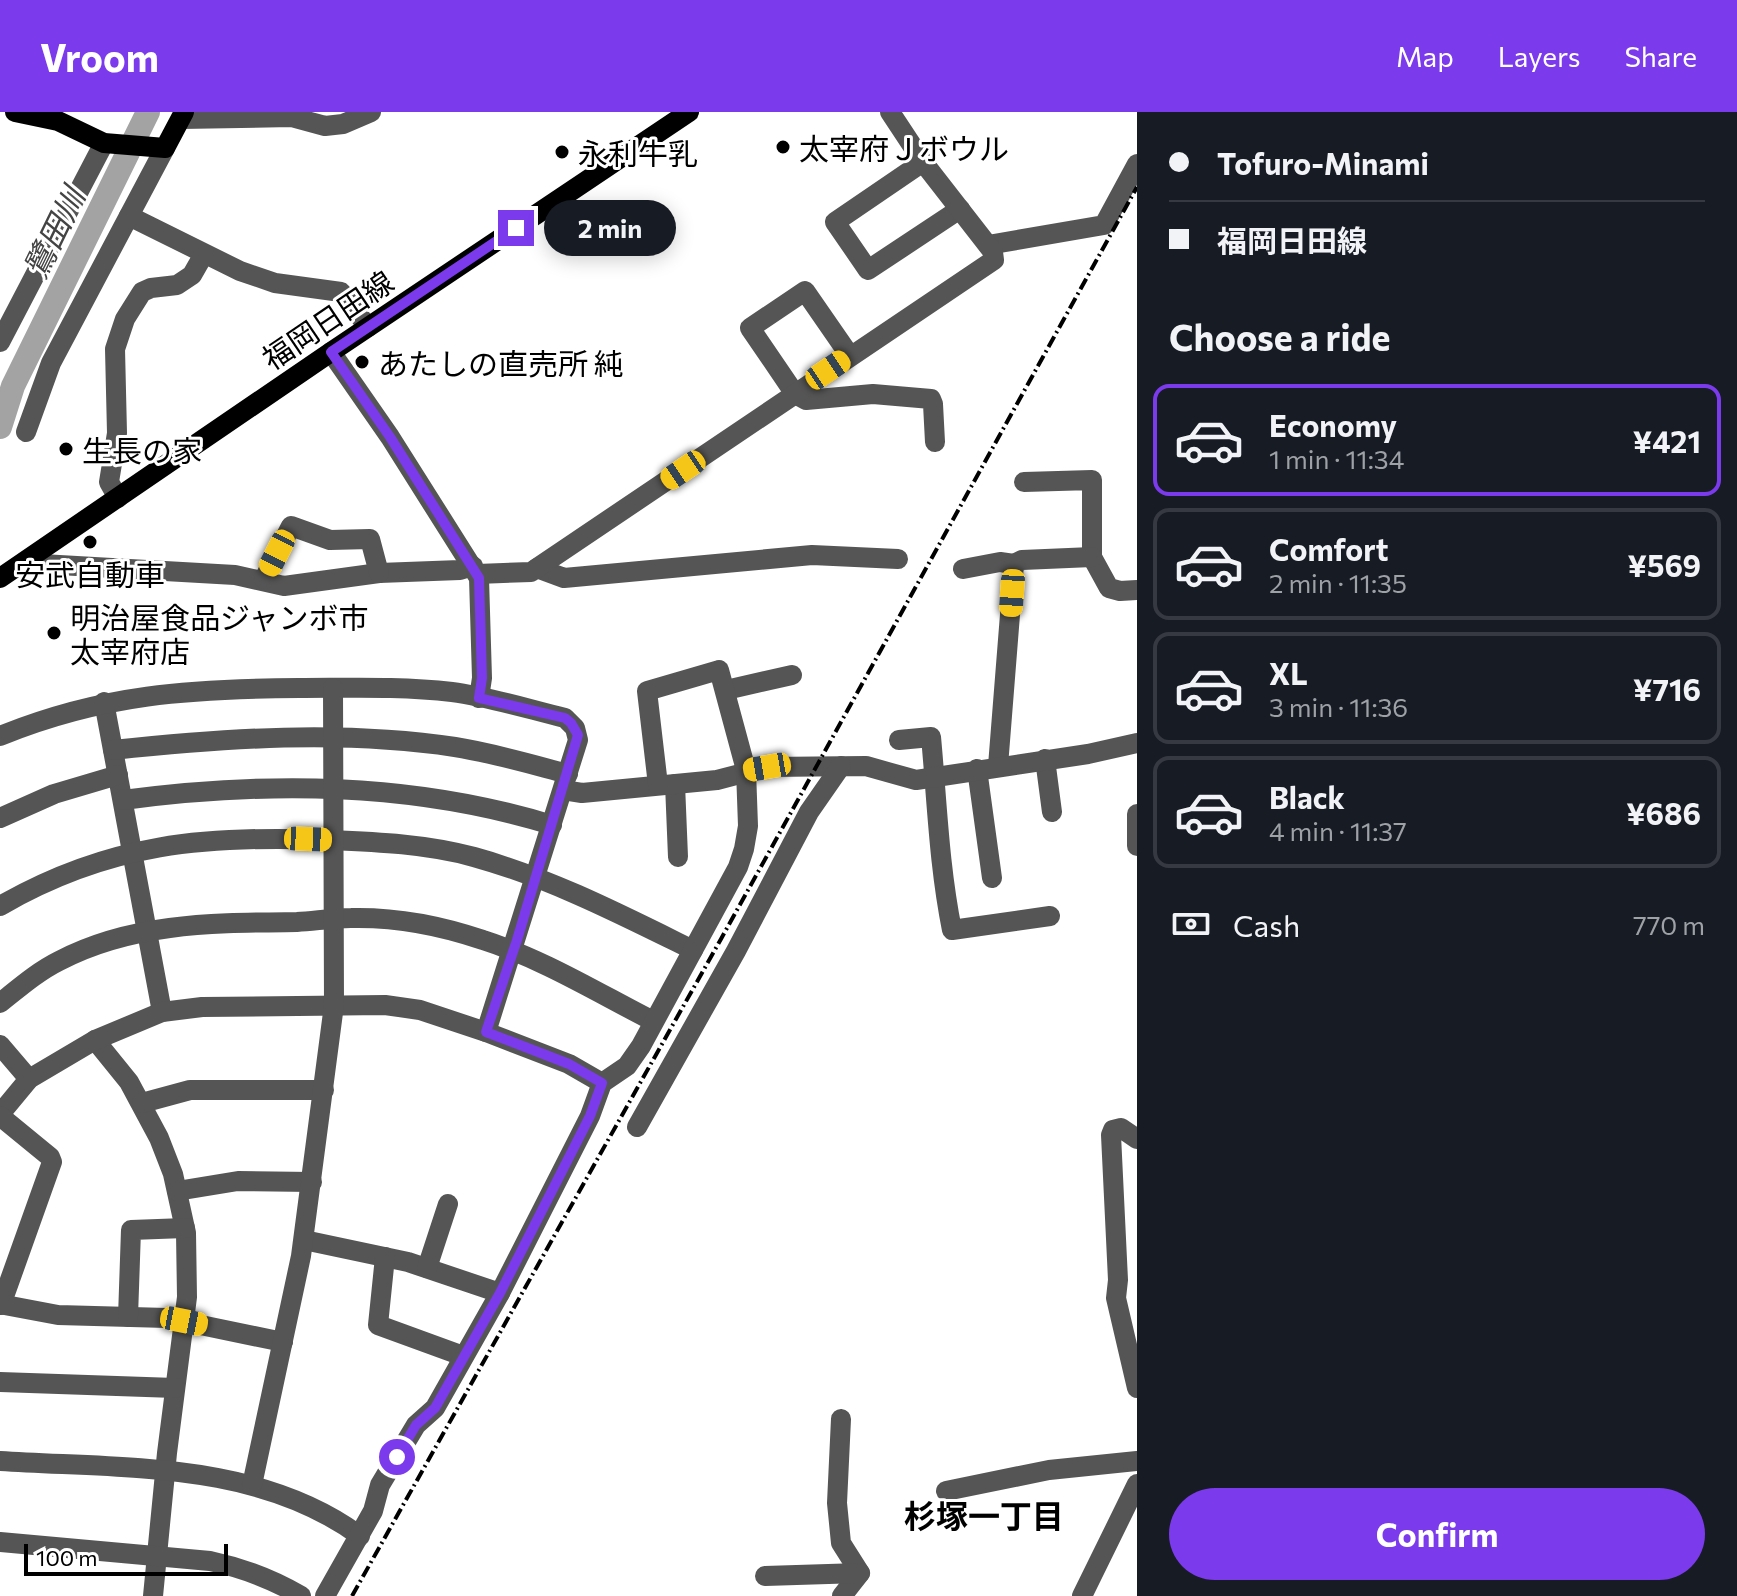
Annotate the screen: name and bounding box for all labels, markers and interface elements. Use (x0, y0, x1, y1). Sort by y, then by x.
text: Vroom (40, 33, 159, 80)
text: Map (1396, 39, 1454, 73)
text: Layers (1498, 39, 1580, 73)
text: Share (1624, 39, 1697, 73)
place label: 太宰府Ｊボウル (799, 129, 1009, 166)
place label: 永利牛乳 (578, 134, 698, 171)
marker: 太宰府Ｊボウル (774, 138, 792, 156)
marker: 永利牛乳 (553, 143, 571, 161)
text: Tofuro-Minami (1217, 144, 1429, 181)
water label: 鷺田川 (14, 177, 93, 284)
callout: 2 min (544, 200, 676, 256)
route end (498, 210, 534, 246)
text: 2 min (578, 212, 642, 243)
text: 福岡日田線 (1217, 221, 1367, 258)
street label: 福岡日田線 (254, 262, 400, 376)
text: Choose a ride (1169, 314, 1390, 358)
place label: あたしの直売所 純 (378, 344, 624, 381)
car (801, 347, 855, 393)
marker: あたしの直売所 純 (353, 353, 371, 371)
icon: car (1173, 404, 1245, 476)
text: Economy (1269, 406, 1397, 443)
text: ¥421 (1633, 422, 1701, 459)
place label: 生長の家 (82, 431, 202, 468)
marker: 生長の家 (57, 440, 75, 458)
text: 1 min · 11:34 (1269, 443, 1404, 474)
car (656, 447, 710, 493)
car (255, 526, 299, 580)
icon: car (1173, 528, 1245, 600)
text: Comfort (1269, 530, 1388, 567)
marker: 安武自動車 (81, 533, 99, 551)
text: ¥569 (1627, 546, 1701, 583)
place label: 安武自動車 (15, 555, 165, 592)
text: 2 min · 11:35 (1269, 567, 1407, 598)
car (998, 568, 1026, 618)
place label: 明治屋食品ジャンボ市 太宰府店 (70, 598, 369, 669)
marker: 明治屋食品ジャンボ市 太宰府店 (45, 624, 63, 642)
icon: car (1173, 652, 1245, 724)
text: XL (1269, 654, 1308, 691)
text: ¥716 (1633, 670, 1701, 707)
text: 3 min · 11:36 (1269, 691, 1408, 722)
car (741, 751, 793, 783)
icon: car (1173, 776, 1245, 848)
text: Black (1269, 778, 1345, 815)
text: ¥686 (1626, 794, 1701, 831)
text: 4 min · 11:37 (1269, 815, 1407, 846)
car (284, 826, 332, 852)
icon: cash (1169, 902, 1213, 946)
text: Cash (1233, 906, 1300, 943)
text: 770 m (1633, 909, 1705, 940)
car (158, 1305, 210, 1337)
route start (379, 1439, 415, 1475)
button: Confirm (1169, 1488, 1705, 1580)
district label: 杉塚一丁目 (904, 1495, 1064, 1535)
scale bar (24, 1540, 228, 1576)
text: 100 m (36, 1544, 98, 1571)

